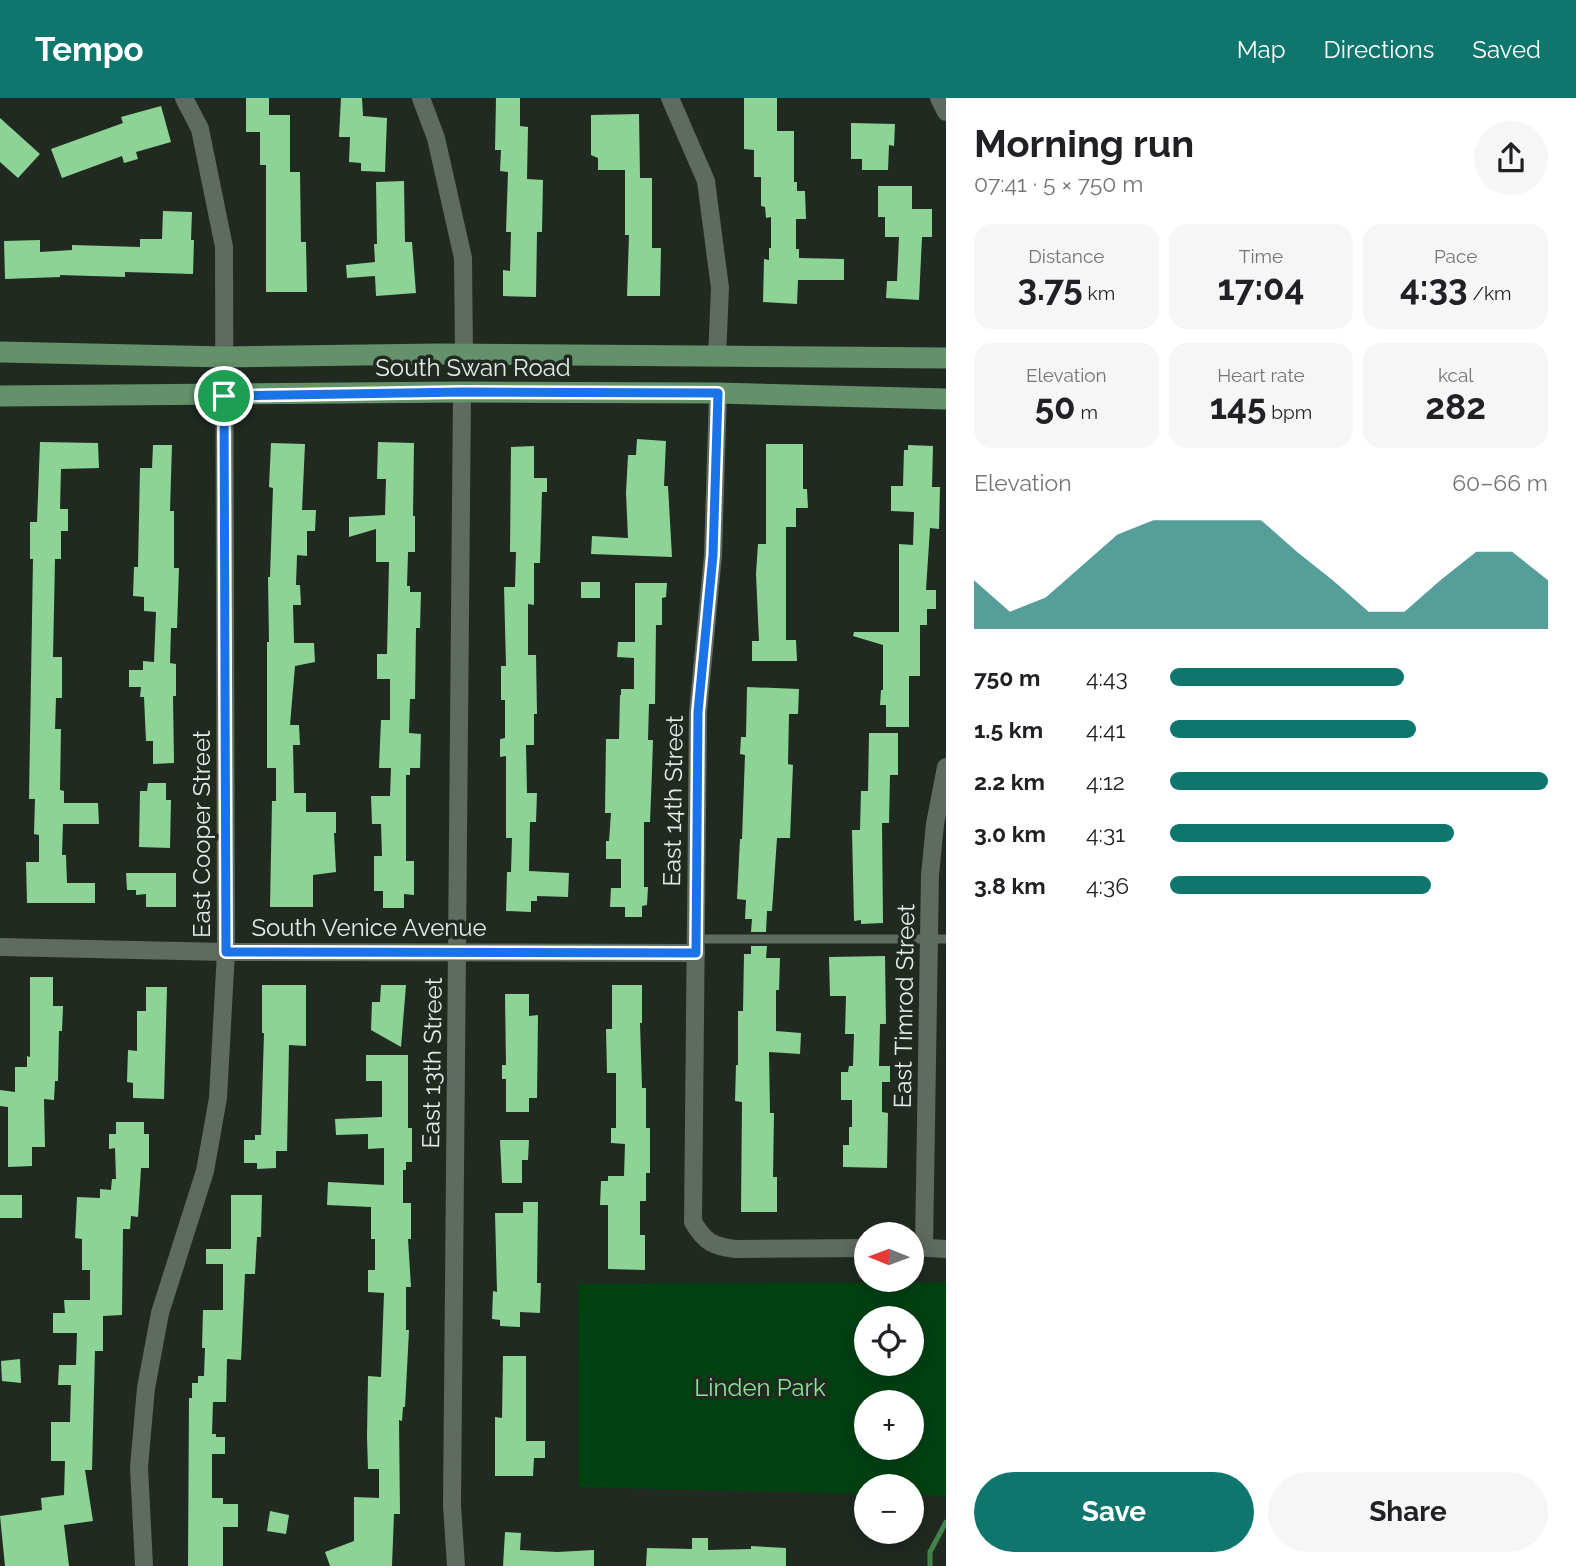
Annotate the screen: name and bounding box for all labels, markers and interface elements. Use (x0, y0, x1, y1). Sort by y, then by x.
text: Tempo (35, 30, 144, 69)
text: Map (1237, 35, 1286, 64)
text: Directions (1324, 35, 1434, 64)
text: Saved (1472, 35, 1541, 64)
text: Morning run (974, 121, 1194, 166)
button: share (1474, 121, 1548, 195)
text: 07:41 · 5 × 750 m (974, 170, 1143, 197)
text: Distance (1028, 245, 1104, 267)
text: Time (1239, 245, 1283, 267)
text: Pace (1434, 245, 1477, 267)
text: 3.75 (1018, 267, 1083, 308)
text: 17:04 (1217, 267, 1305, 308)
text: 4:33 (1400, 267, 1468, 308)
text: km (1083, 282, 1115, 304)
text: /km (1468, 282, 1511, 304)
street label: South Swan Road (375, 353, 571, 382)
text: Elevation (1026, 364, 1107, 386)
text: Heart rate (1217, 364, 1305, 386)
text: kcal (1438, 364, 1473, 386)
pin (194, 366, 254, 426)
icon: arrive (205, 377, 243, 415)
text: 50 (1035, 386, 1076, 427)
text: 145 (1210, 386, 1266, 427)
text: 282 (1425, 386, 1486, 427)
text: m (1076, 401, 1098, 423)
text: bpm (1266, 401, 1312, 423)
text: Elevation (974, 469, 1072, 496)
text: 60–66 m (1452, 469, 1548, 496)
text: 750 m (974, 664, 1040, 691)
text: 4:43 (1086, 664, 1128, 691)
street label: East 14th Street (657, 715, 689, 887)
text: 1.5 km (974, 716, 1043, 743)
text: 4:41 (1086, 716, 1125, 743)
street label: East Cooper Street (187, 730, 216, 938)
text: 2.2 km (974, 768, 1045, 795)
text: 4:12 (1086, 768, 1125, 795)
text: 3.0 km (974, 820, 1046, 847)
text: 4:31 (1086, 820, 1125, 847)
text: 3.8 km (974, 872, 1046, 899)
text: 4:36 (1086, 872, 1129, 899)
street label: East Timrod Street (888, 904, 920, 1108)
street label: South Venice Avenue (251, 913, 487, 942)
street label: East 13th Street (416, 977, 448, 1149)
north arrow (854, 1222, 924, 1292)
map controls (854, 1222, 924, 1544)
button: locate (854, 1306, 924, 1376)
park label: Linden Park (694, 1373, 826, 1402)
button: + (854, 1390, 924, 1460)
button: Save (974, 1472, 1254, 1552)
button: Share (1268, 1472, 1548, 1552)
button: − (854, 1474, 924, 1544)

